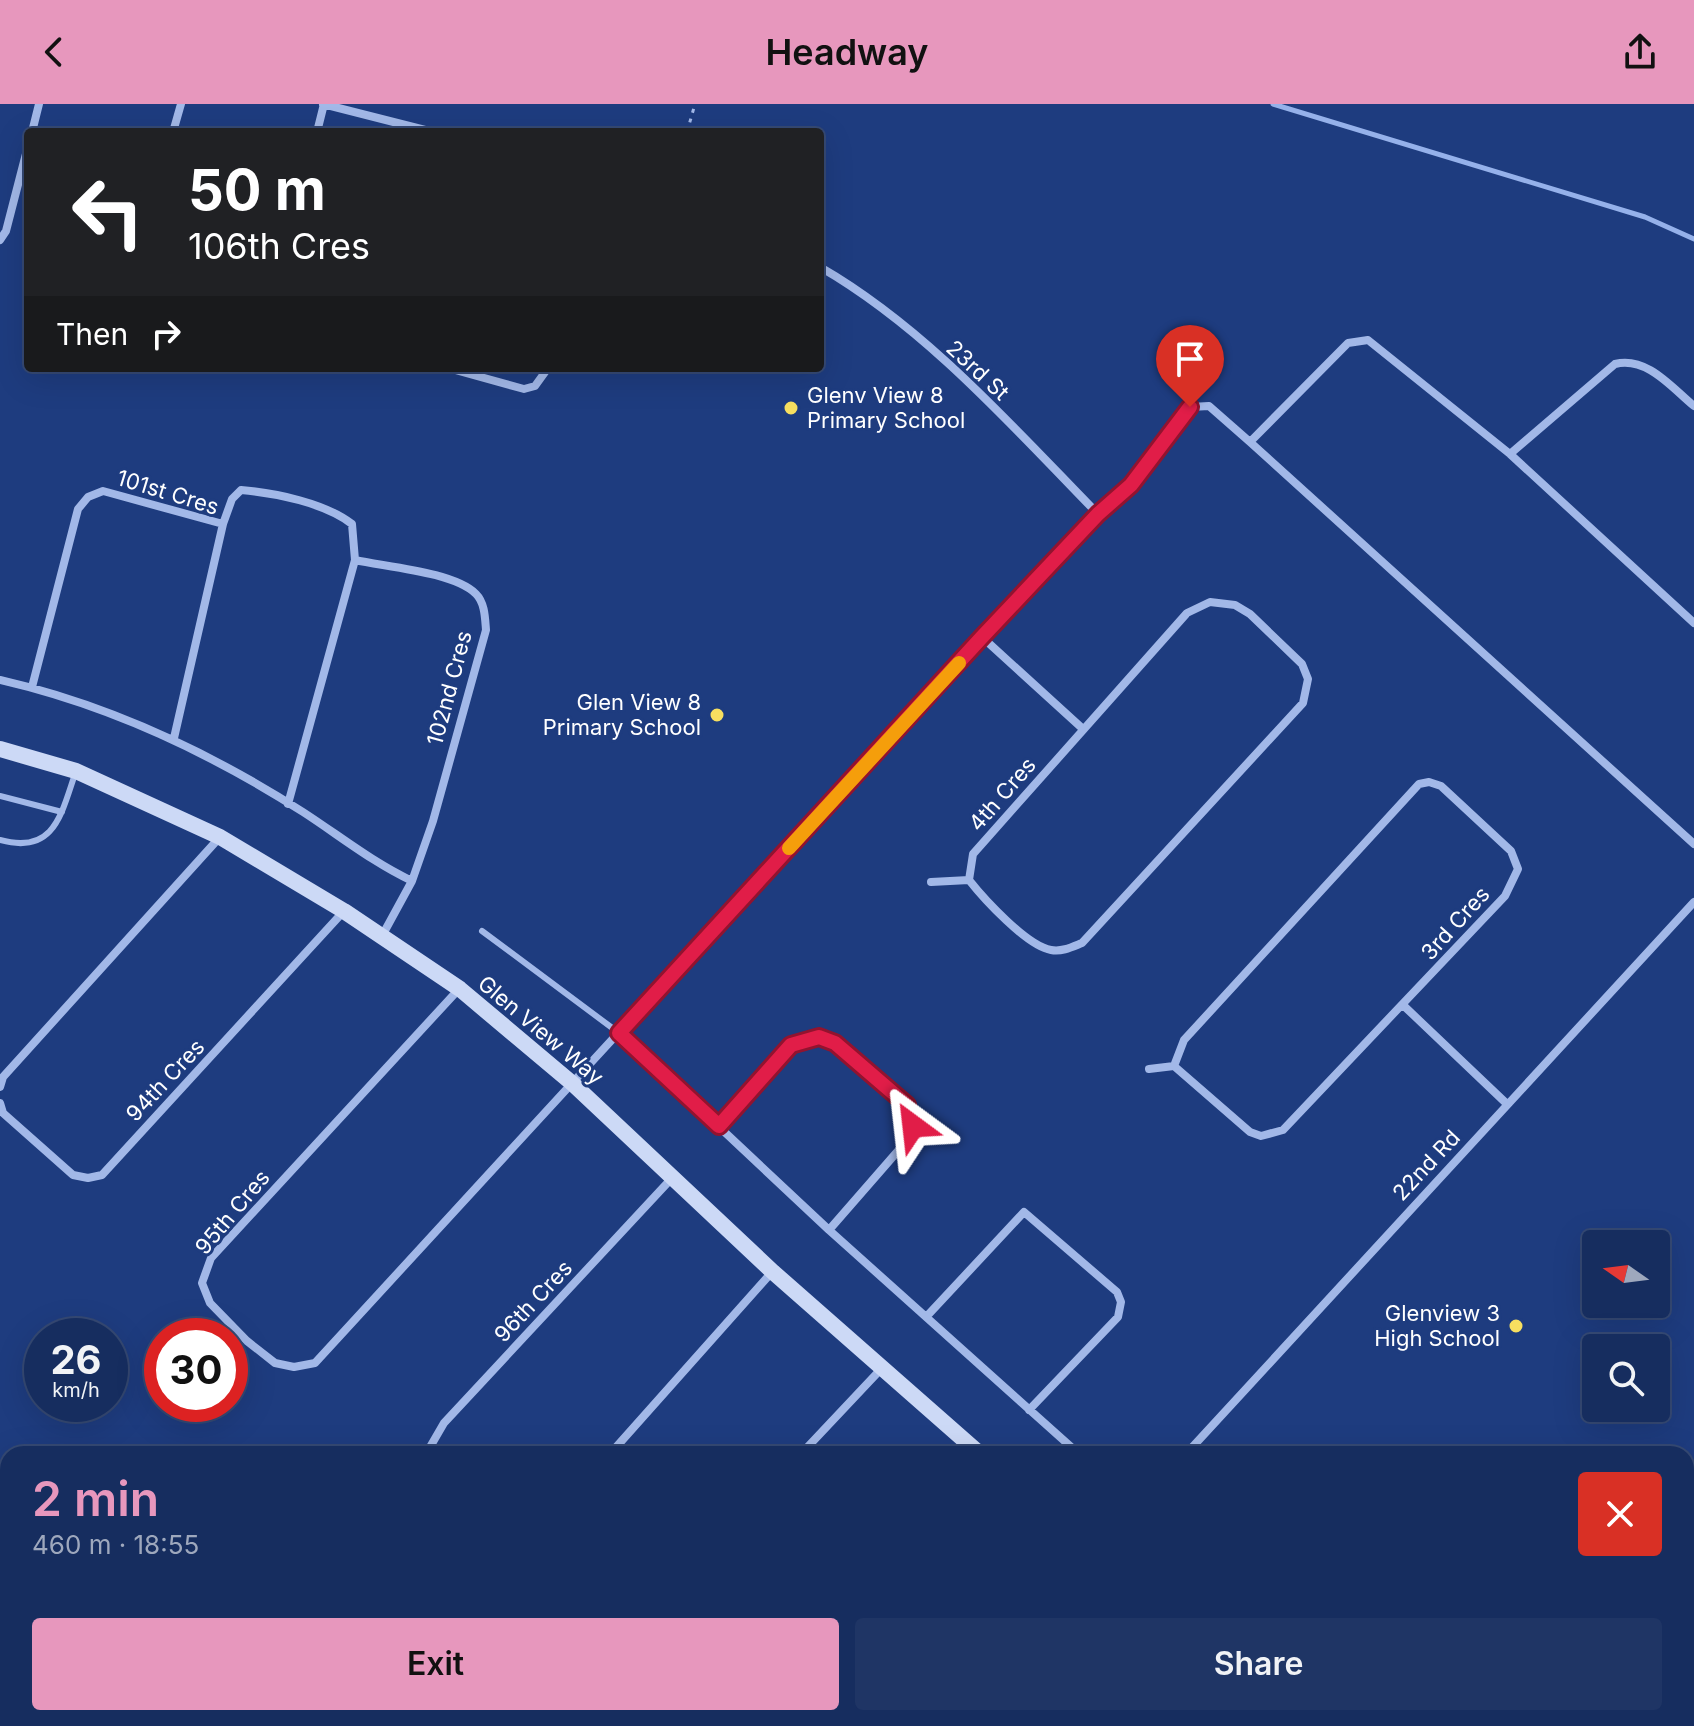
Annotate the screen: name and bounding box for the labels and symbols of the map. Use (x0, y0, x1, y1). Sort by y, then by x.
pin (1156, 325, 1224, 407)
street label: 23rd St (941, 335, 1015, 405)
place label: Glenv View 8 Primary School (807, 382, 965, 433)
marker: Glenv View 8 Primary School (782, 399, 800, 417)
street label: 101st Cres (114, 464, 222, 520)
street label: 102nd Cres (421, 628, 477, 748)
place label: Glen View 8 Primary School (543, 689, 701, 740)
marker: Glen View 8 Primary School (708, 706, 726, 724)
street label: 4th Cres (963, 752, 1041, 836)
street label: 3rd Cres (1415, 881, 1495, 965)
street label: Glen View Way (473, 970, 609, 1090)
street label: 94th Cres (120, 1034, 210, 1126)
position arrow (871, 1084, 955, 1168)
street label: 22nd Rd (1387, 1124, 1465, 1206)
street label: 95th Cres (189, 1165, 275, 1259)
north arrow (1582, 1230, 1670, 1318)
street label: 96th Cres (489, 1255, 577, 1347)
place label: Glenview 3 High School (1374, 1300, 1500, 1351)
marker: Glenview 3 High School (1507, 1317, 1525, 1335)
speed limit sign: 30 (144, 1318, 248, 1422)

